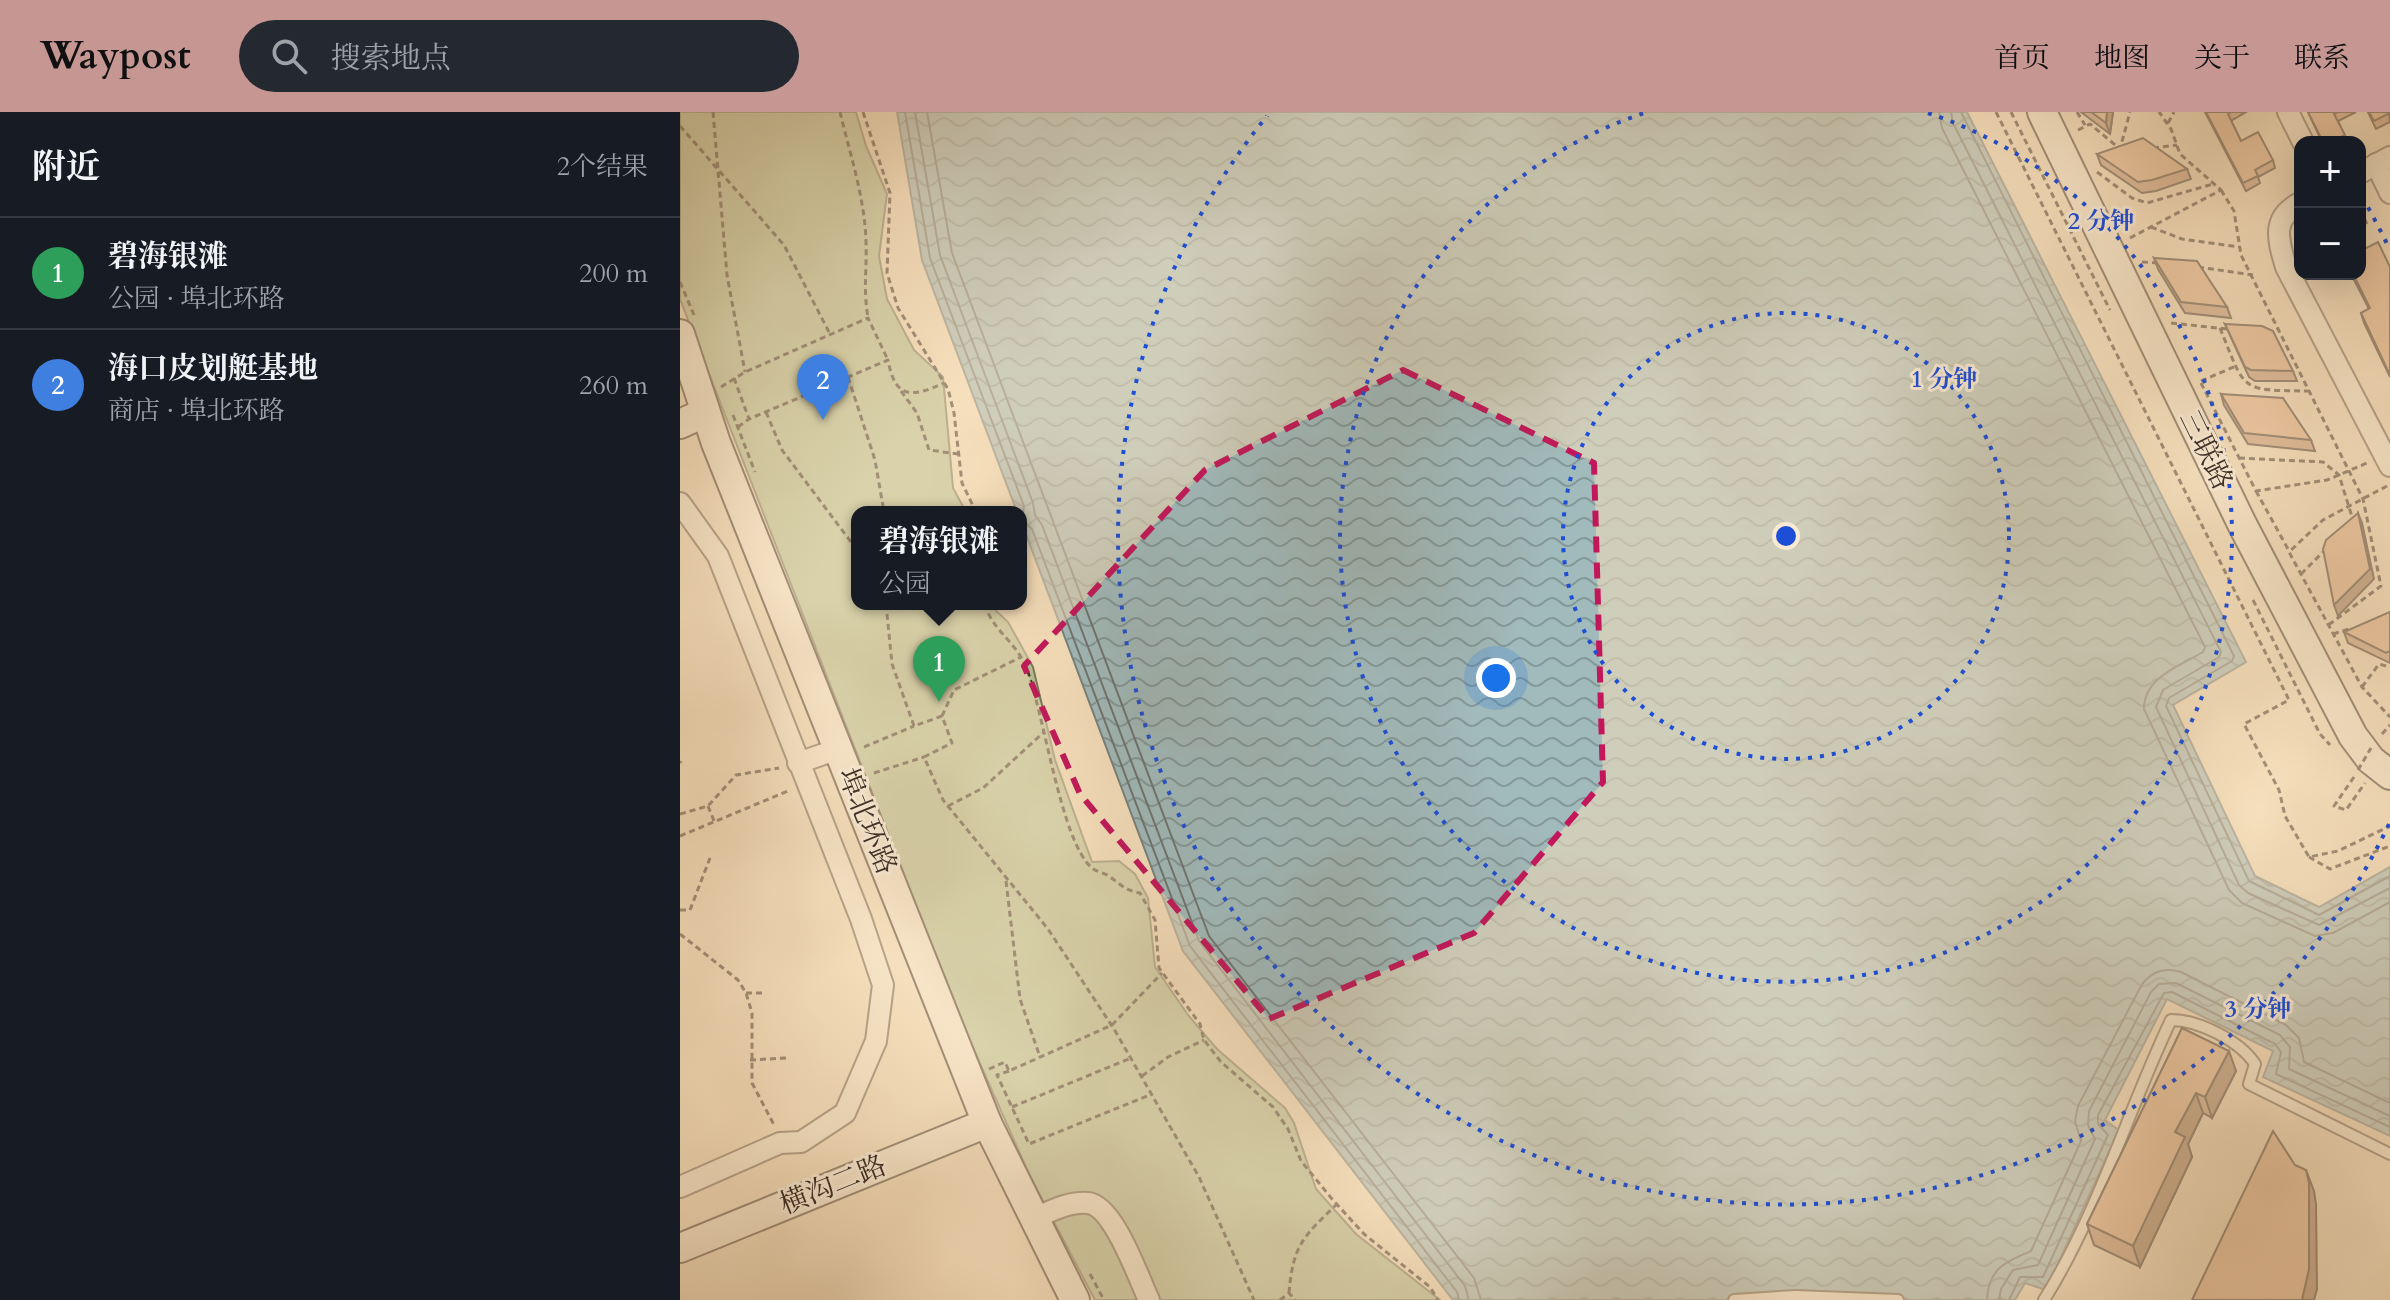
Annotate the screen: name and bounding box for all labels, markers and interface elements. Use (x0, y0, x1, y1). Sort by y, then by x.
search box (239, 20, 799, 92)
text: Waypost (40, 30, 191, 82)
icon: search (267, 34, 311, 78)
text: 搜索地点 (331, 38, 451, 79)
text: 首页 (1994, 39, 2050, 77)
text: 地图 (2094, 39, 2150, 77)
text: 关于 (2194, 39, 2250, 77)
text: 联系 (2294, 39, 2350, 77)
map controls (2294, 136, 2366, 280)
button: + (2294, 136, 2366, 208)
text: 附近 (32, 144, 100, 190)
text: 2个结果 (557, 149, 648, 184)
text: 2 分钟 (2068, 205, 2134, 238)
button: − (2294, 208, 2366, 280)
text: 碧海银滩 (108, 236, 228, 277)
text: 1 (51, 256, 65, 291)
text: 200 m (579, 256, 648, 291)
text: 公园 · 埠北环路 (108, 281, 285, 316)
text: 海口皮划艇基地 (108, 348, 318, 389)
pin: 2 (797, 354, 849, 420)
text: 1 分钟 (1911, 363, 1977, 396)
text: 2 (51, 368, 65, 403)
text: 260 m (579, 368, 648, 403)
text: 商店 · 埠北环路 (108, 393, 285, 428)
street label: 三联路 (2171, 404, 2241, 496)
popup (851, 506, 1027, 610)
text: 碧海银滩 (879, 521, 999, 562)
centre of rings (1772, 522, 1800, 550)
text: 公园 (879, 566, 931, 601)
pin: 1 (913, 636, 965, 702)
your location (1476, 658, 1516, 698)
street label: 埠北环路 (828, 762, 906, 880)
text: 3 分钟 (2225, 993, 2291, 1026)
street label: 横沟二路 (774, 1146, 892, 1224)

